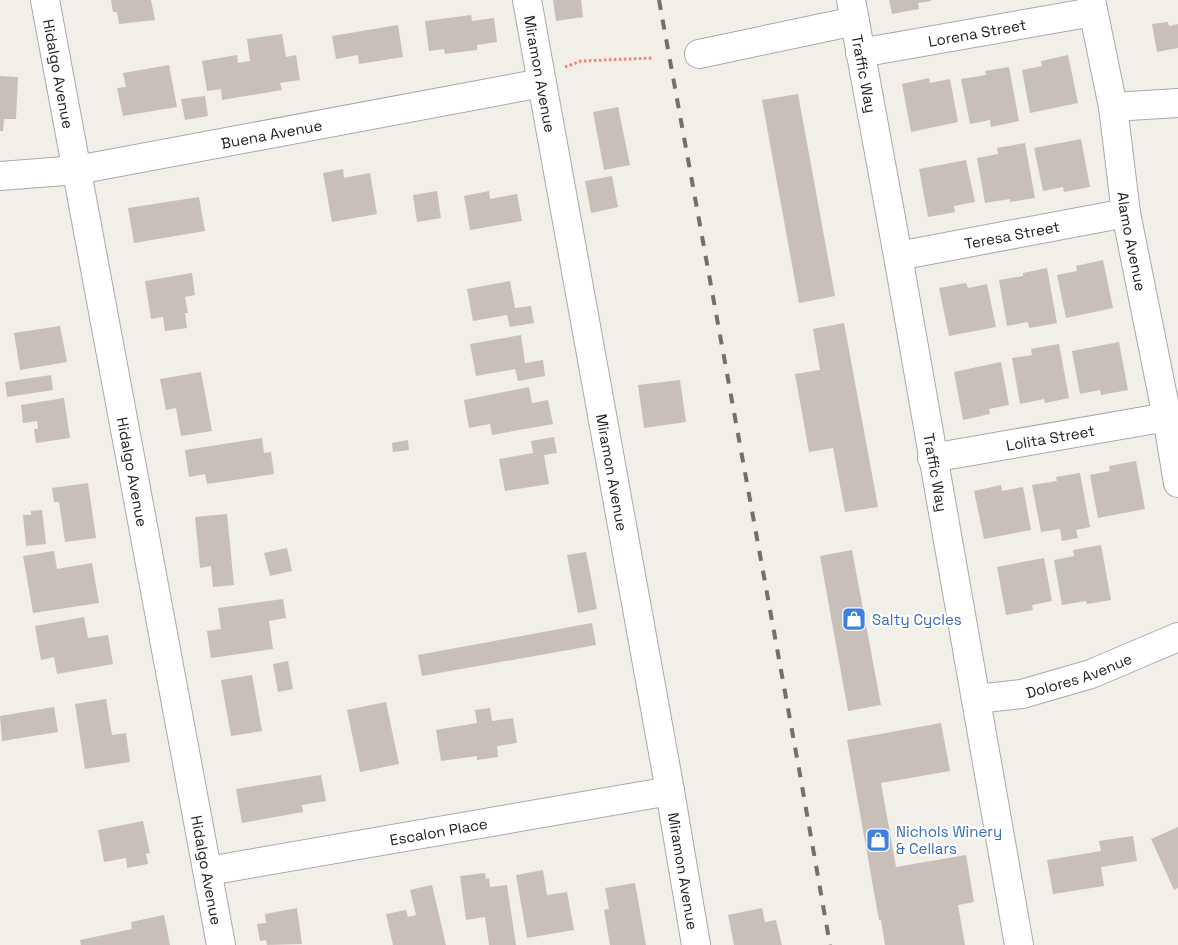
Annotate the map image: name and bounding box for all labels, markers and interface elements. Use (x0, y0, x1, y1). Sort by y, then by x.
street label: Miramon Avenue (520, 14, 560, 134)
street label: Lorena Street (927, 14, 1028, 50)
street label: Hidalgo Avenue (39, 17, 78, 130)
street label: Traffic Way (848, 33, 881, 115)
street label: Buena Avenue (219, 115, 324, 152)
street label: Alamo Avenue (1114, 191, 1151, 293)
street label: Teresa Street (963, 216, 1061, 253)
street label: Miramon Avenue (592, 412, 632, 533)
street label: Hidalgo Avenue (113, 416, 152, 528)
street label: Lolita Street (1004, 420, 1096, 454)
street label: Traffic Way (920, 432, 952, 513)
shop icon: Salty Cycles (841, 606, 867, 632)
place label: Salty Cycles (872, 610, 962, 629)
street label: Dolores Avenue (1023, 648, 1135, 702)
street label: Miramon Avenue (664, 811, 703, 931)
street label: Escalon Place (388, 813, 489, 849)
street label: Hidalgo Avenue (188, 814, 227, 927)
place label: Nichols Winery & Cellars (896, 822, 1002, 858)
shop icon: Nichols Winery & Cellars (865, 827, 891, 853)

